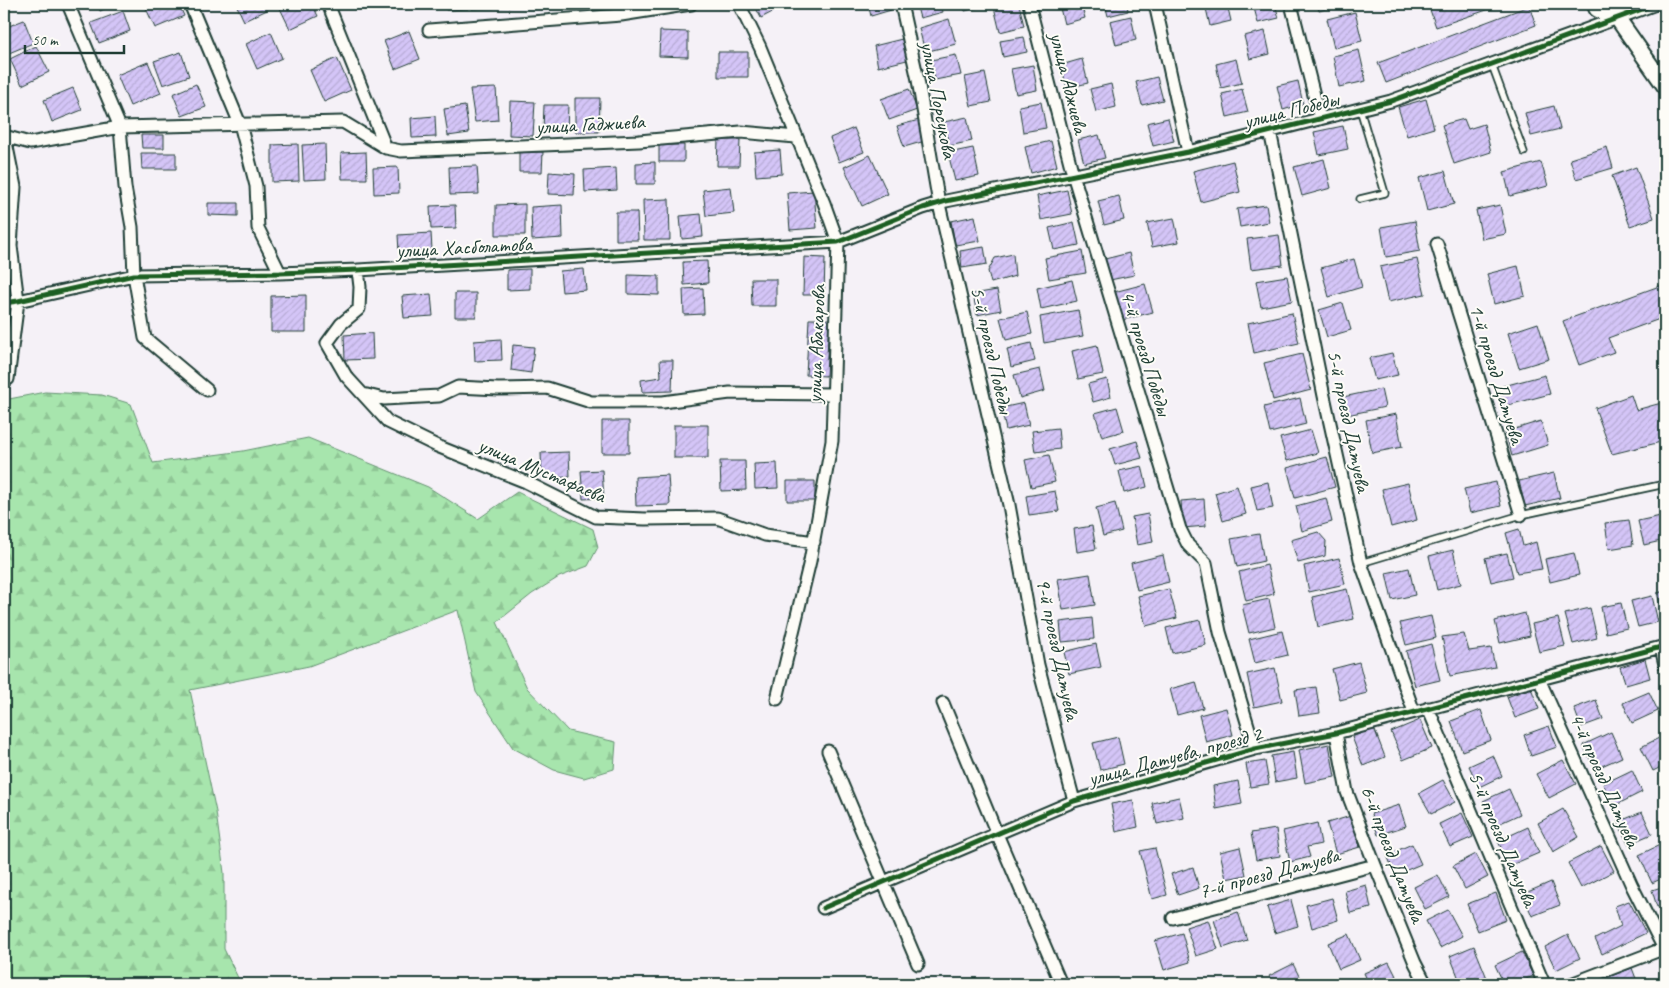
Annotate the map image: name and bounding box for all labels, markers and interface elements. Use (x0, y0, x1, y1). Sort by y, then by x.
scale bar (25, 22, 124, 54)
street label: улица Аджиева (1043, 28, 1095, 139)
text: 50 m (32, 31, 59, 50)
street label: улица Порсукова (915, 37, 963, 163)
street label: улица Победы (1239, 85, 1343, 135)
street label: улица Гаджиева (533, 108, 647, 140)
street label: улица Хасболатова (394, 230, 534, 264)
street label: улица Абакарова (801, 283, 831, 406)
street label: 5-й проезд Победы (965, 284, 1020, 418)
street label: 4-й проезд Победы (1115, 287, 1178, 421)
street label: 1-й проезд Датуева (1463, 301, 1531, 449)
street label: 5-й проезд Датуева (1321, 348, 1377, 497)
street label: улица Мустафаева (473, 431, 611, 509)
street label: 9-й проезд Датуева (1030, 576, 1086, 725)
street label: 4-й проезд Датуева (1564, 709, 1647, 853)
street label: улица Датуева, проезд 2 (1083, 720, 1266, 792)
street label: 5-й проезд Датуева (1463, 767, 1544, 913)
street label: 6-й проезд Датуева (1355, 782, 1432, 928)
street label: 7-й проезд Датуева (1196, 841, 1344, 904)

